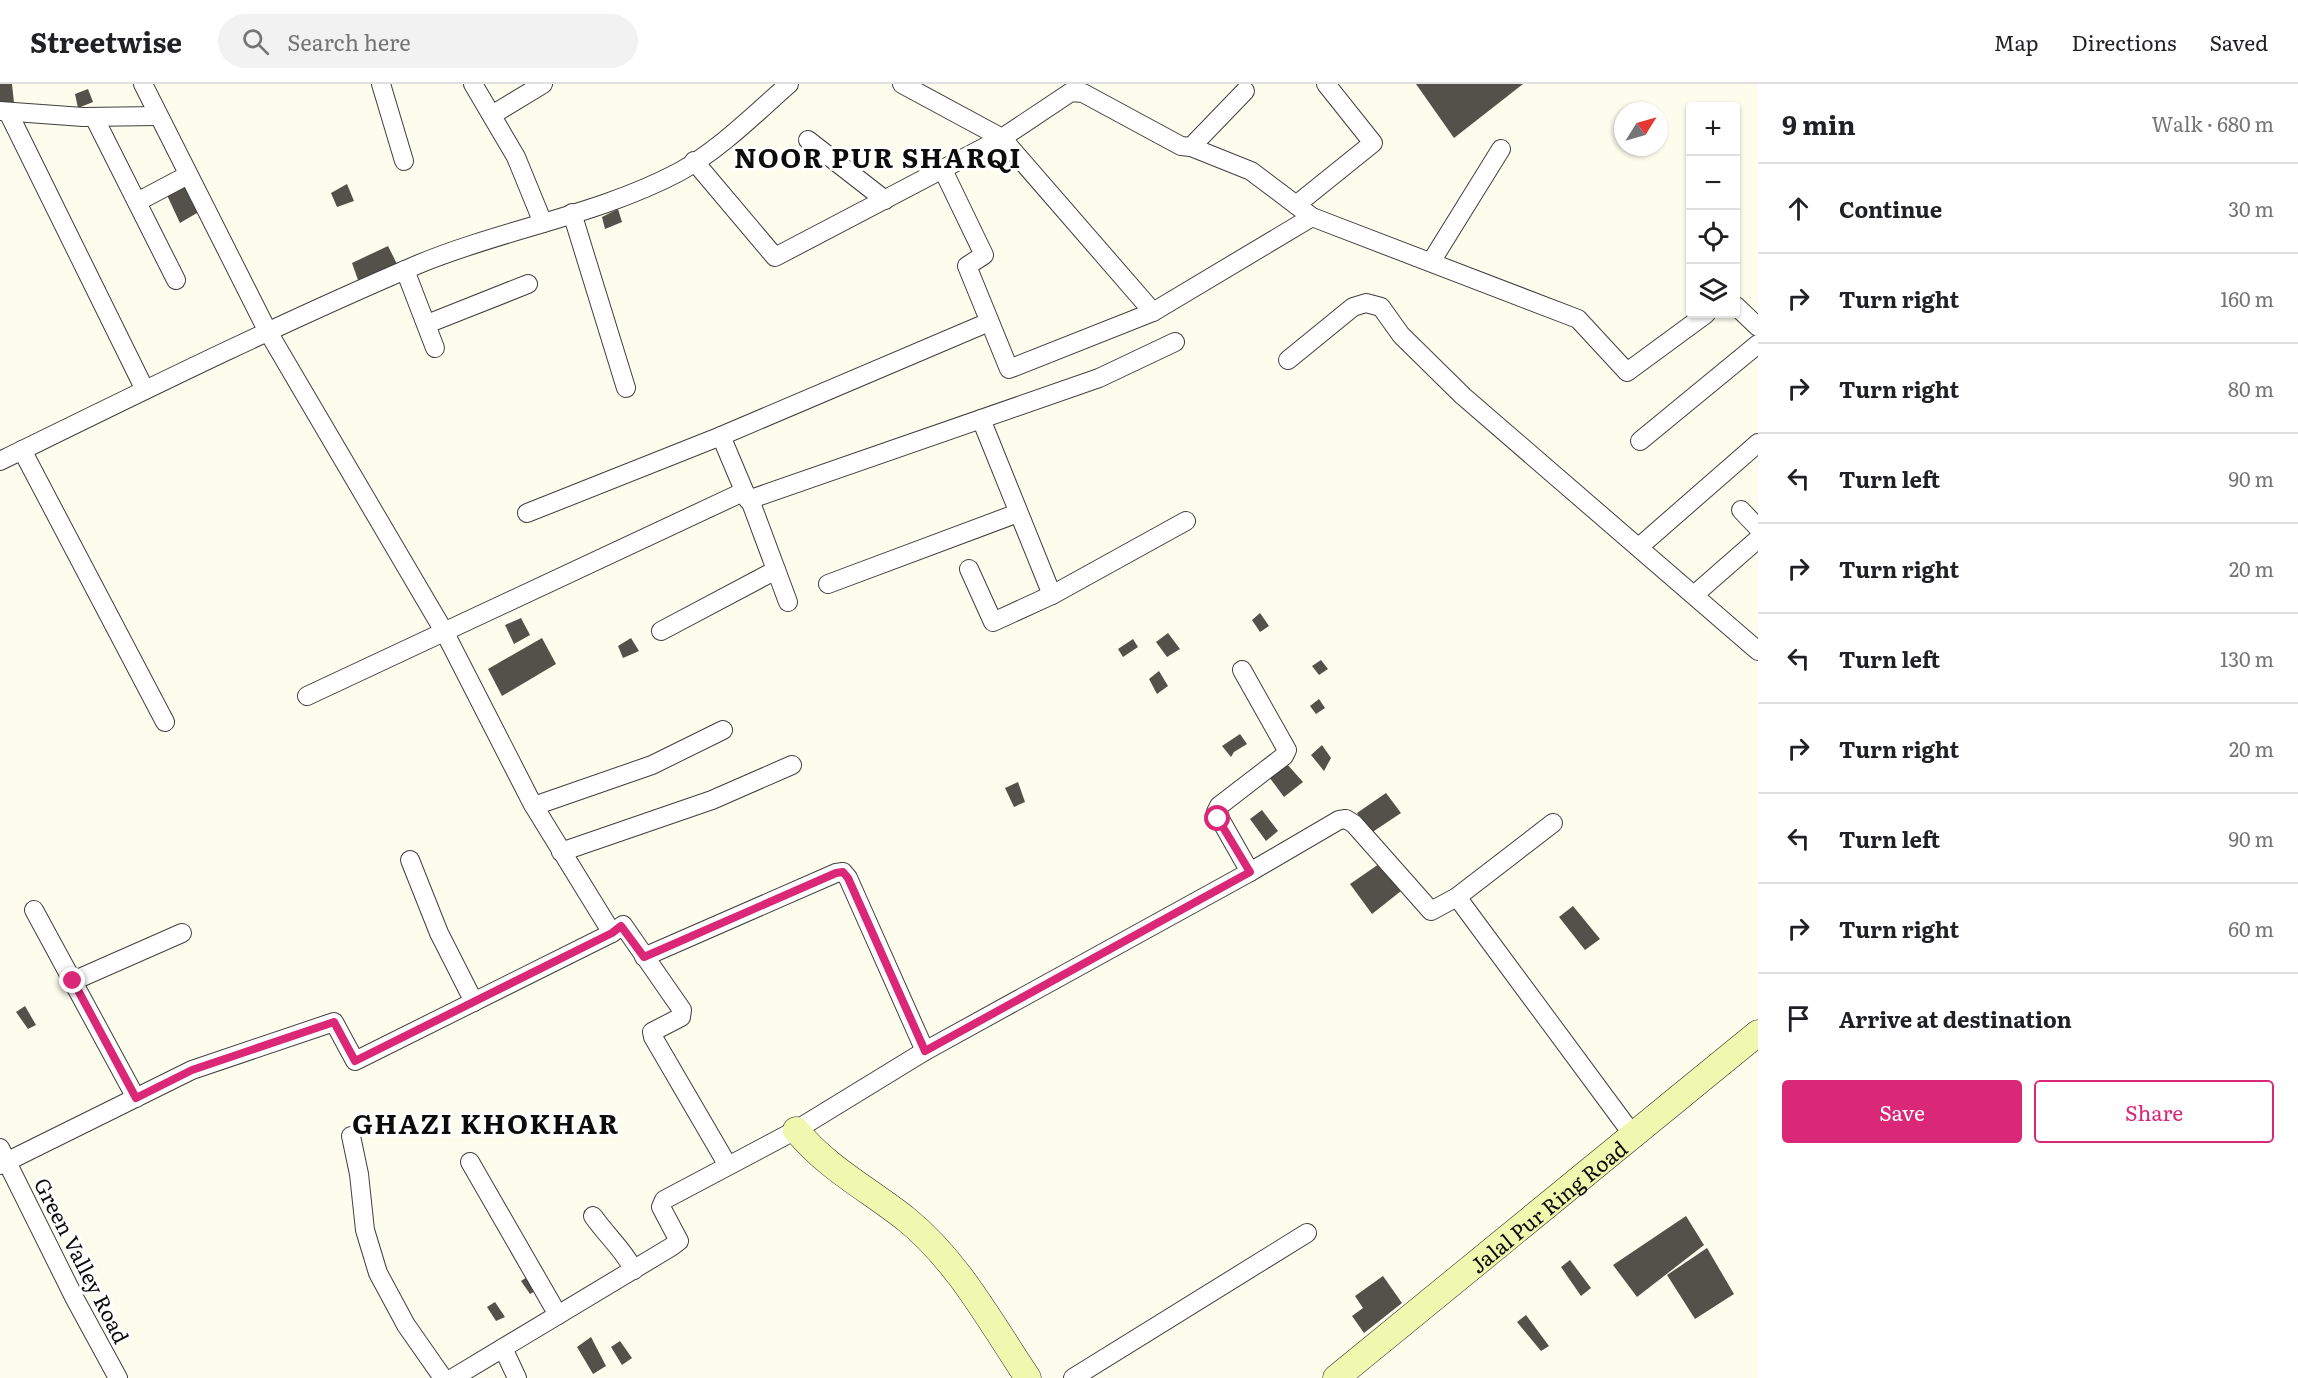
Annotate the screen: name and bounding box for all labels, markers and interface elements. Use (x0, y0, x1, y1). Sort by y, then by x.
search box (218, 14, 638, 68)
text: Streetwise (30, 20, 182, 62)
icon: search (239, 25, 272, 58)
text: Search here (287, 25, 411, 58)
text: Map (1994, 26, 2039, 57)
text: Directions (2072, 26, 2177, 57)
text: Saved (2210, 26, 2268, 57)
north arrow (1614, 102, 1668, 156)
map controls (1686, 102, 1740, 318)
button: + (1686, 102, 1740, 156)
text: 9 min (1782, 104, 1856, 143)
text: Walk · 680 m (2151, 108, 2274, 138)
district label: NOOR PUR SHARQI (734, 136, 1022, 176)
button: − (1686, 156, 1740, 210)
icon: ahead (1782, 192, 1815, 225)
text: Continue (1839, 192, 1942, 225)
text: 30 m (2228, 193, 2274, 223)
button: locate (1686, 210, 1740, 264)
button: layers (1686, 264, 1740, 318)
icon: right (1782, 282, 1815, 315)
text: Turn right (1839, 282, 1959, 315)
text: 160 m (2220, 283, 2274, 313)
icon: right (1782, 372, 1815, 405)
text: Turn right (1839, 372, 1959, 405)
text: 80 m (2228, 373, 2274, 403)
icon: left (1782, 462, 1815, 495)
text: Turn left (1839, 462, 1940, 495)
text: 90 m (2229, 463, 2274, 493)
icon: right (1782, 552, 1815, 585)
text: Turn right (1839, 552, 1959, 585)
text: 20 m (2229, 553, 2274, 583)
icon: left (1782, 642, 1815, 675)
text: Turn left (1839, 642, 1940, 675)
text: 130 m (2220, 643, 2274, 673)
icon: right (1782, 732, 1815, 765)
text: Turn right (1839, 732, 1959, 765)
text: 20 m (2229, 733, 2274, 763)
route start (1204, 805, 1230, 831)
icon: left (1782, 822, 1815, 855)
text: Turn left (1839, 822, 1940, 855)
text: 90 m (2229, 823, 2274, 853)
icon: right (1782, 912, 1815, 945)
text: Turn right (1839, 912, 1959, 945)
text: 60 m (2228, 913, 2274, 943)
route end (59, 967, 85, 993)
icon: arrive (1782, 1002, 1815, 1035)
text: Arrive at destination (1839, 1002, 2072, 1035)
button: Save (1782, 1080, 2022, 1143)
button: Share (2034, 1080, 2274, 1143)
district label: GHAZI KHOKHAR (352, 1102, 620, 1142)
street label: Jalal Pur Ring Road (1462, 1131, 1633, 1279)
street label: Green Valley Road (28, 1172, 138, 1348)

